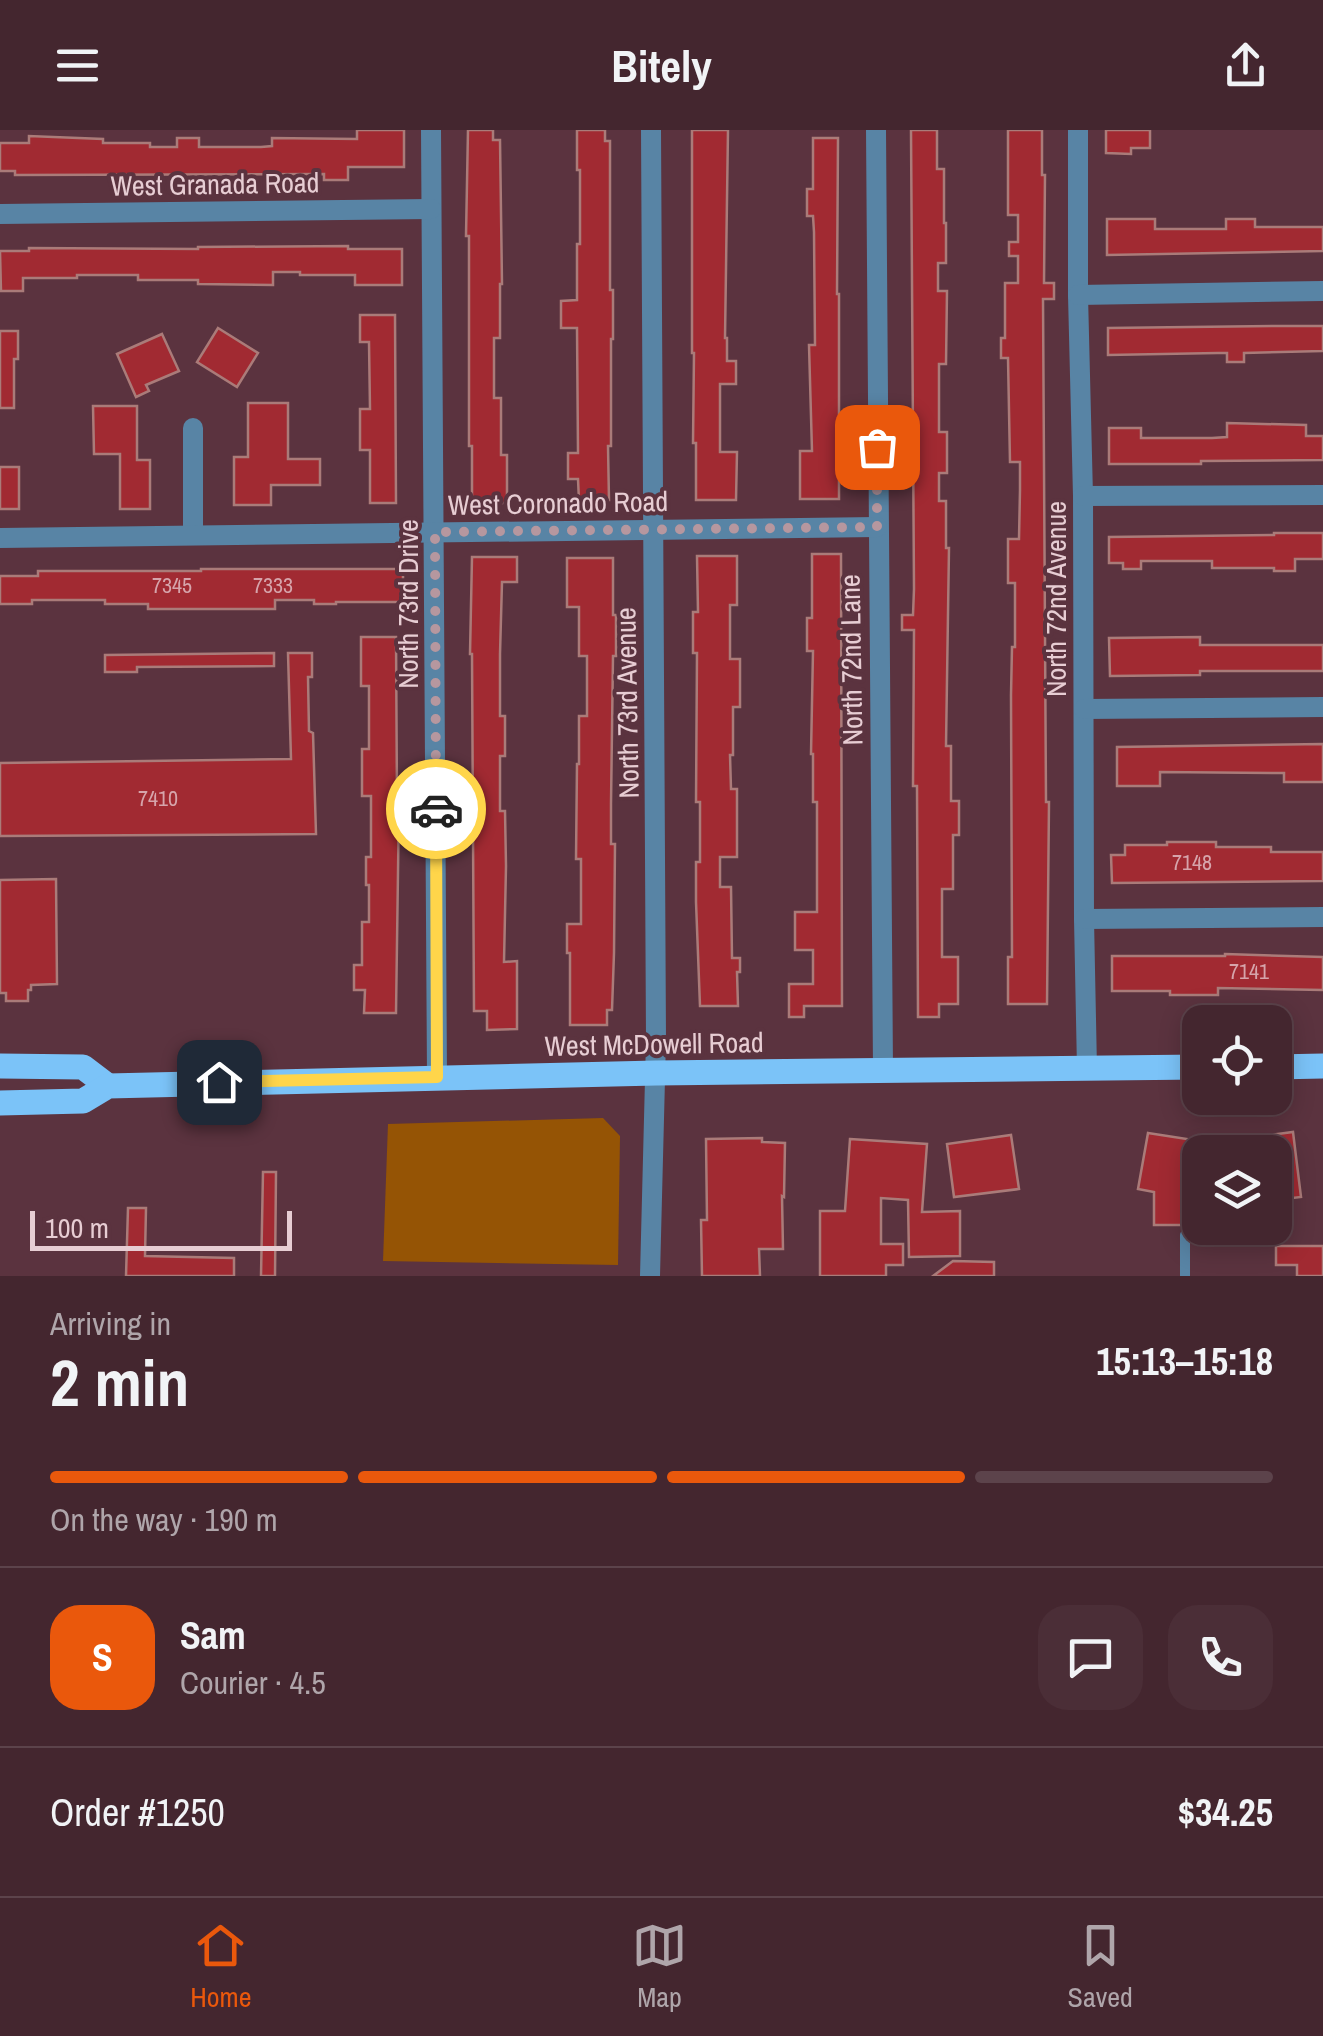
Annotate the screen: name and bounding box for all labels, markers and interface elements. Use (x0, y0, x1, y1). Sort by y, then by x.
text: Bitely (611, 35, 712, 96)
icon: menu (50, 38, 105, 93)
icon: share (1218, 38, 1273, 93)
street label: West Granada Road (110, 163, 320, 205)
pin (835, 405, 920, 490)
icon: bag (850, 420, 905, 475)
street label: West Coronado Road (447, 482, 669, 524)
street label: North 72nd Avenue (1037, 501, 1075, 697)
street label: North 73rd Drive (389, 519, 427, 689)
house number: 7345 (152, 570, 192, 600)
house number: 7333 (253, 570, 293, 600)
street label: North 72nd Lane (831, 574, 871, 746)
street label: North 73rd Avenue (606, 607, 648, 799)
courier (386, 759, 486, 859)
icon: car (409, 782, 464, 837)
house number: 7410 (138, 783, 178, 813)
house number: 7148 (1172, 847, 1212, 877)
house number: 7141 (1229, 956, 1269, 986)
map controls (1182, 1005, 1292, 1245)
button: locate (1182, 1005, 1292, 1115)
street label: West McDowell Road (544, 1023, 764, 1065)
pin (177, 1040, 262, 1125)
icon: home (192, 1055, 247, 1110)
button: layers (1182, 1135, 1292, 1245)
scale bar (30, 1206, 292, 1250)
text: 100 m (45, 1209, 109, 1247)
text: Arriving in (50, 1302, 171, 1345)
text: 15:13–15:18 (1096, 1336, 1273, 1387)
text: 2 min (50, 1339, 189, 1426)
text: On the way · 190 m (50, 1498, 278, 1541)
button: chat (1038, 1605, 1143, 1710)
button: phone (1168, 1605, 1273, 1710)
text: Sam (180, 1610, 246, 1661)
text: S (92, 1632, 113, 1683)
text: Courier · 4.5 (180, 1661, 326, 1704)
text: Order #1250 (50, 1787, 225, 1838)
text: $34.25 (1178, 1787, 1273, 1838)
tab: Home (190, 1918, 252, 2016)
tab: Map (632, 1918, 687, 2016)
tab: Saved (1068, 1918, 1133, 2016)

